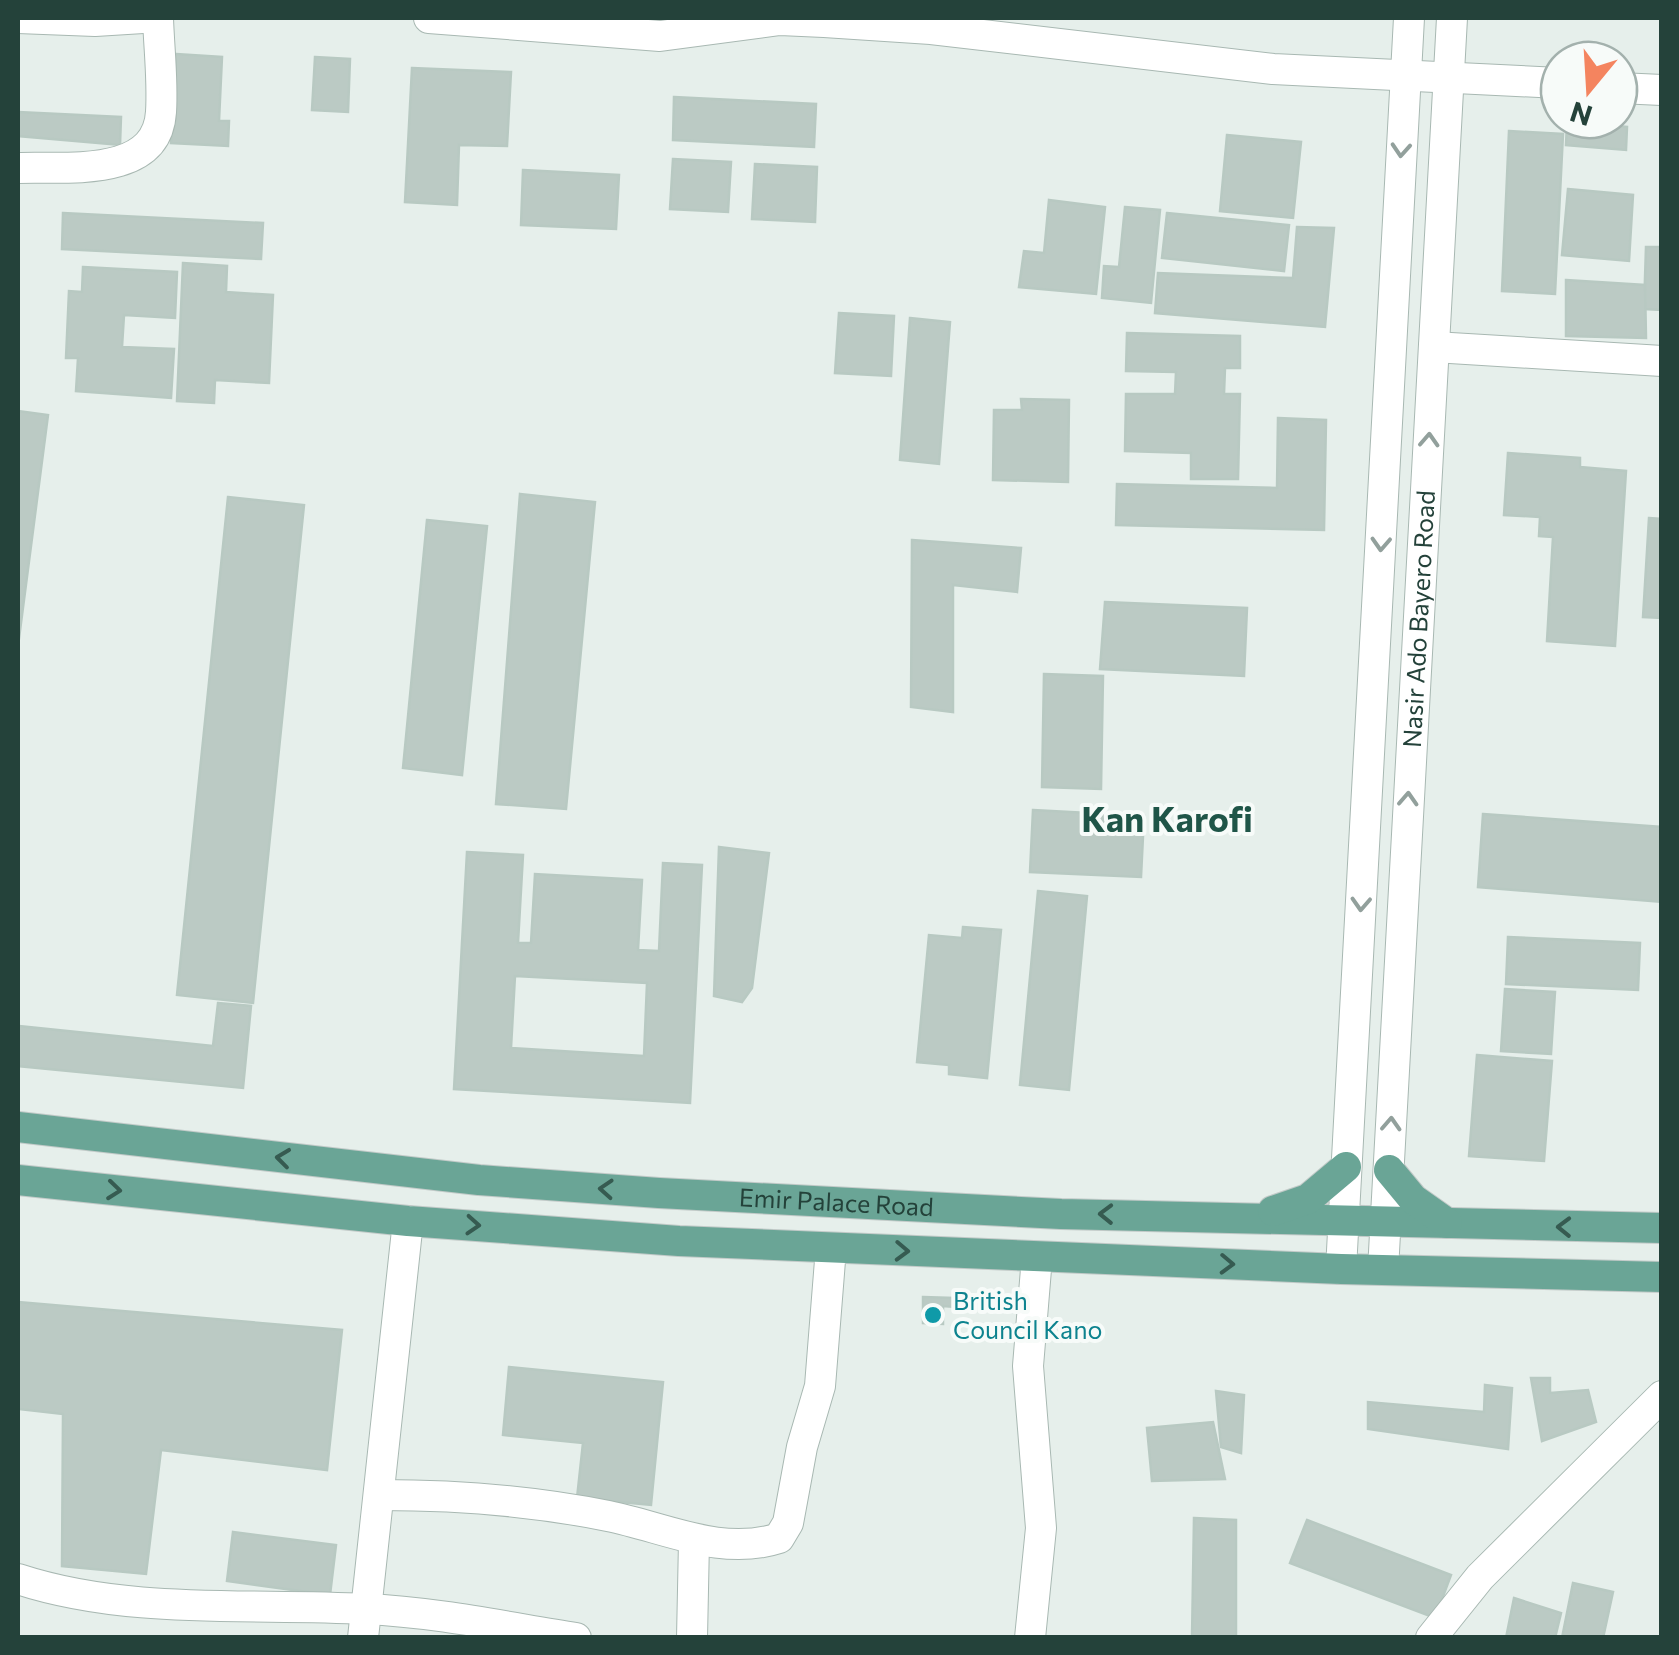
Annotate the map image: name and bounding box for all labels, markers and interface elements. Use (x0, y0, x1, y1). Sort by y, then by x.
north arrow (1539, 40, 1639, 140)
text: N (1566, 95, 1596, 134)
one-way arrow (1391, 142, 1412, 158)
one-way arrow (1417, 432, 1439, 448)
street label: Nasir Ado Bayero Road (1396, 489, 1440, 748)
one-way arrow (1371, 537, 1392, 553)
one-way arrow (1397, 791, 1418, 807)
district label: Kan Karofi (1081, 796, 1253, 839)
one-way arrow (1351, 896, 1372, 912)
one-way arrow (1380, 1115, 1401, 1131)
one-way arrow (274, 1149, 291, 1170)
one-way arrow (107, 1179, 123, 1200)
one-way arrow (598, 1179, 614, 1201)
street label: Emir Palace Road (738, 1181, 934, 1221)
one-way arrow (1097, 1204, 1113, 1225)
one-way arrow (465, 1214, 481, 1235)
one-way arrow (1556, 1216, 1572, 1237)
one-way arrow (894, 1240, 910, 1261)
one-way arrow (1219, 1253, 1235, 1274)
place label: British Council Kano (953, 1285, 1102, 1344)
marker: British Council Kano (922, 1304, 944, 1326)

